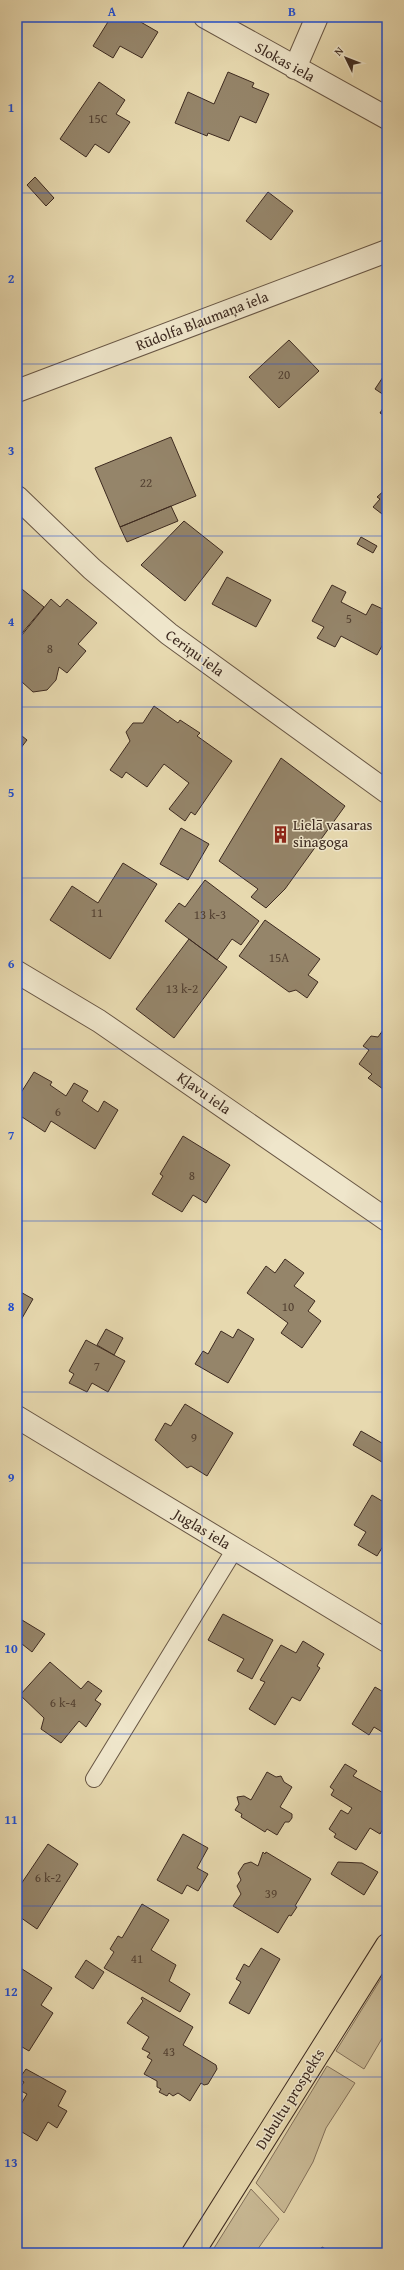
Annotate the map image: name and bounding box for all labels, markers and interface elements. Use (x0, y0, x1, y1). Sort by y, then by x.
text: A (108, 2, 117, 21)
text: B (288, 2, 296, 21)
street label: Slokas iela (251, 36, 319, 87)
north arrow (326, 38, 366, 78)
text: N (330, 43, 347, 59)
text: 1 (8, 98, 14, 117)
house number: 15C (88, 109, 108, 128)
text: 2 (8, 269, 15, 288)
street label: Rūdolfa Blaumaņa iela (132, 286, 271, 356)
house number: 20 (278, 365, 290, 384)
text: 3 (8, 441, 14, 460)
house number: 22 (140, 473, 152, 492)
house number: 5 (346, 609, 352, 628)
text: 4 (8, 612, 15, 631)
street label: Ceriņu iela (162, 624, 229, 681)
house number: 8 (47, 639, 53, 658)
text: 5 (8, 783, 15, 802)
place label: Lielā vasaras sinagoga (293, 814, 373, 852)
building icon: Lielā vasaras sinagoga (270, 824, 290, 844)
house number: 11 (91, 903, 103, 922)
house number: 13 k-3 (194, 905, 226, 924)
house number: 15A (269, 948, 289, 967)
text: 6 (8, 954, 15, 973)
house number: 13 k-2 (166, 979, 198, 998)
street label: Kļavu iela (173, 1066, 235, 1119)
house number: 6 (55, 1102, 61, 1121)
text: 7 (8, 1126, 15, 1145)
house number: 8 (189, 1166, 195, 1185)
text: 8 (8, 1297, 15, 1316)
house number: 10 (282, 1297, 294, 1316)
house number: 7 (94, 1357, 100, 1376)
house number: 9 (191, 1428, 197, 1447)
text: 9 (8, 1468, 15, 1487)
street label: Juglas iela (168, 1502, 235, 1554)
text: 10 (4, 1639, 18, 1658)
house number: 6 k-4 (50, 1693, 76, 1712)
text: 11 (4, 1810, 18, 1829)
house number: 6 k-2 (35, 1868, 61, 1887)
house number: 39 (265, 1884, 277, 1903)
house number: 41 (131, 1949, 143, 1968)
text: 12 (4, 1982, 18, 2001)
house number: 43 (163, 2042, 175, 2061)
street label: Dubultu prospekts (250, 2044, 329, 2153)
text: 13 (4, 2153, 18, 2172)

